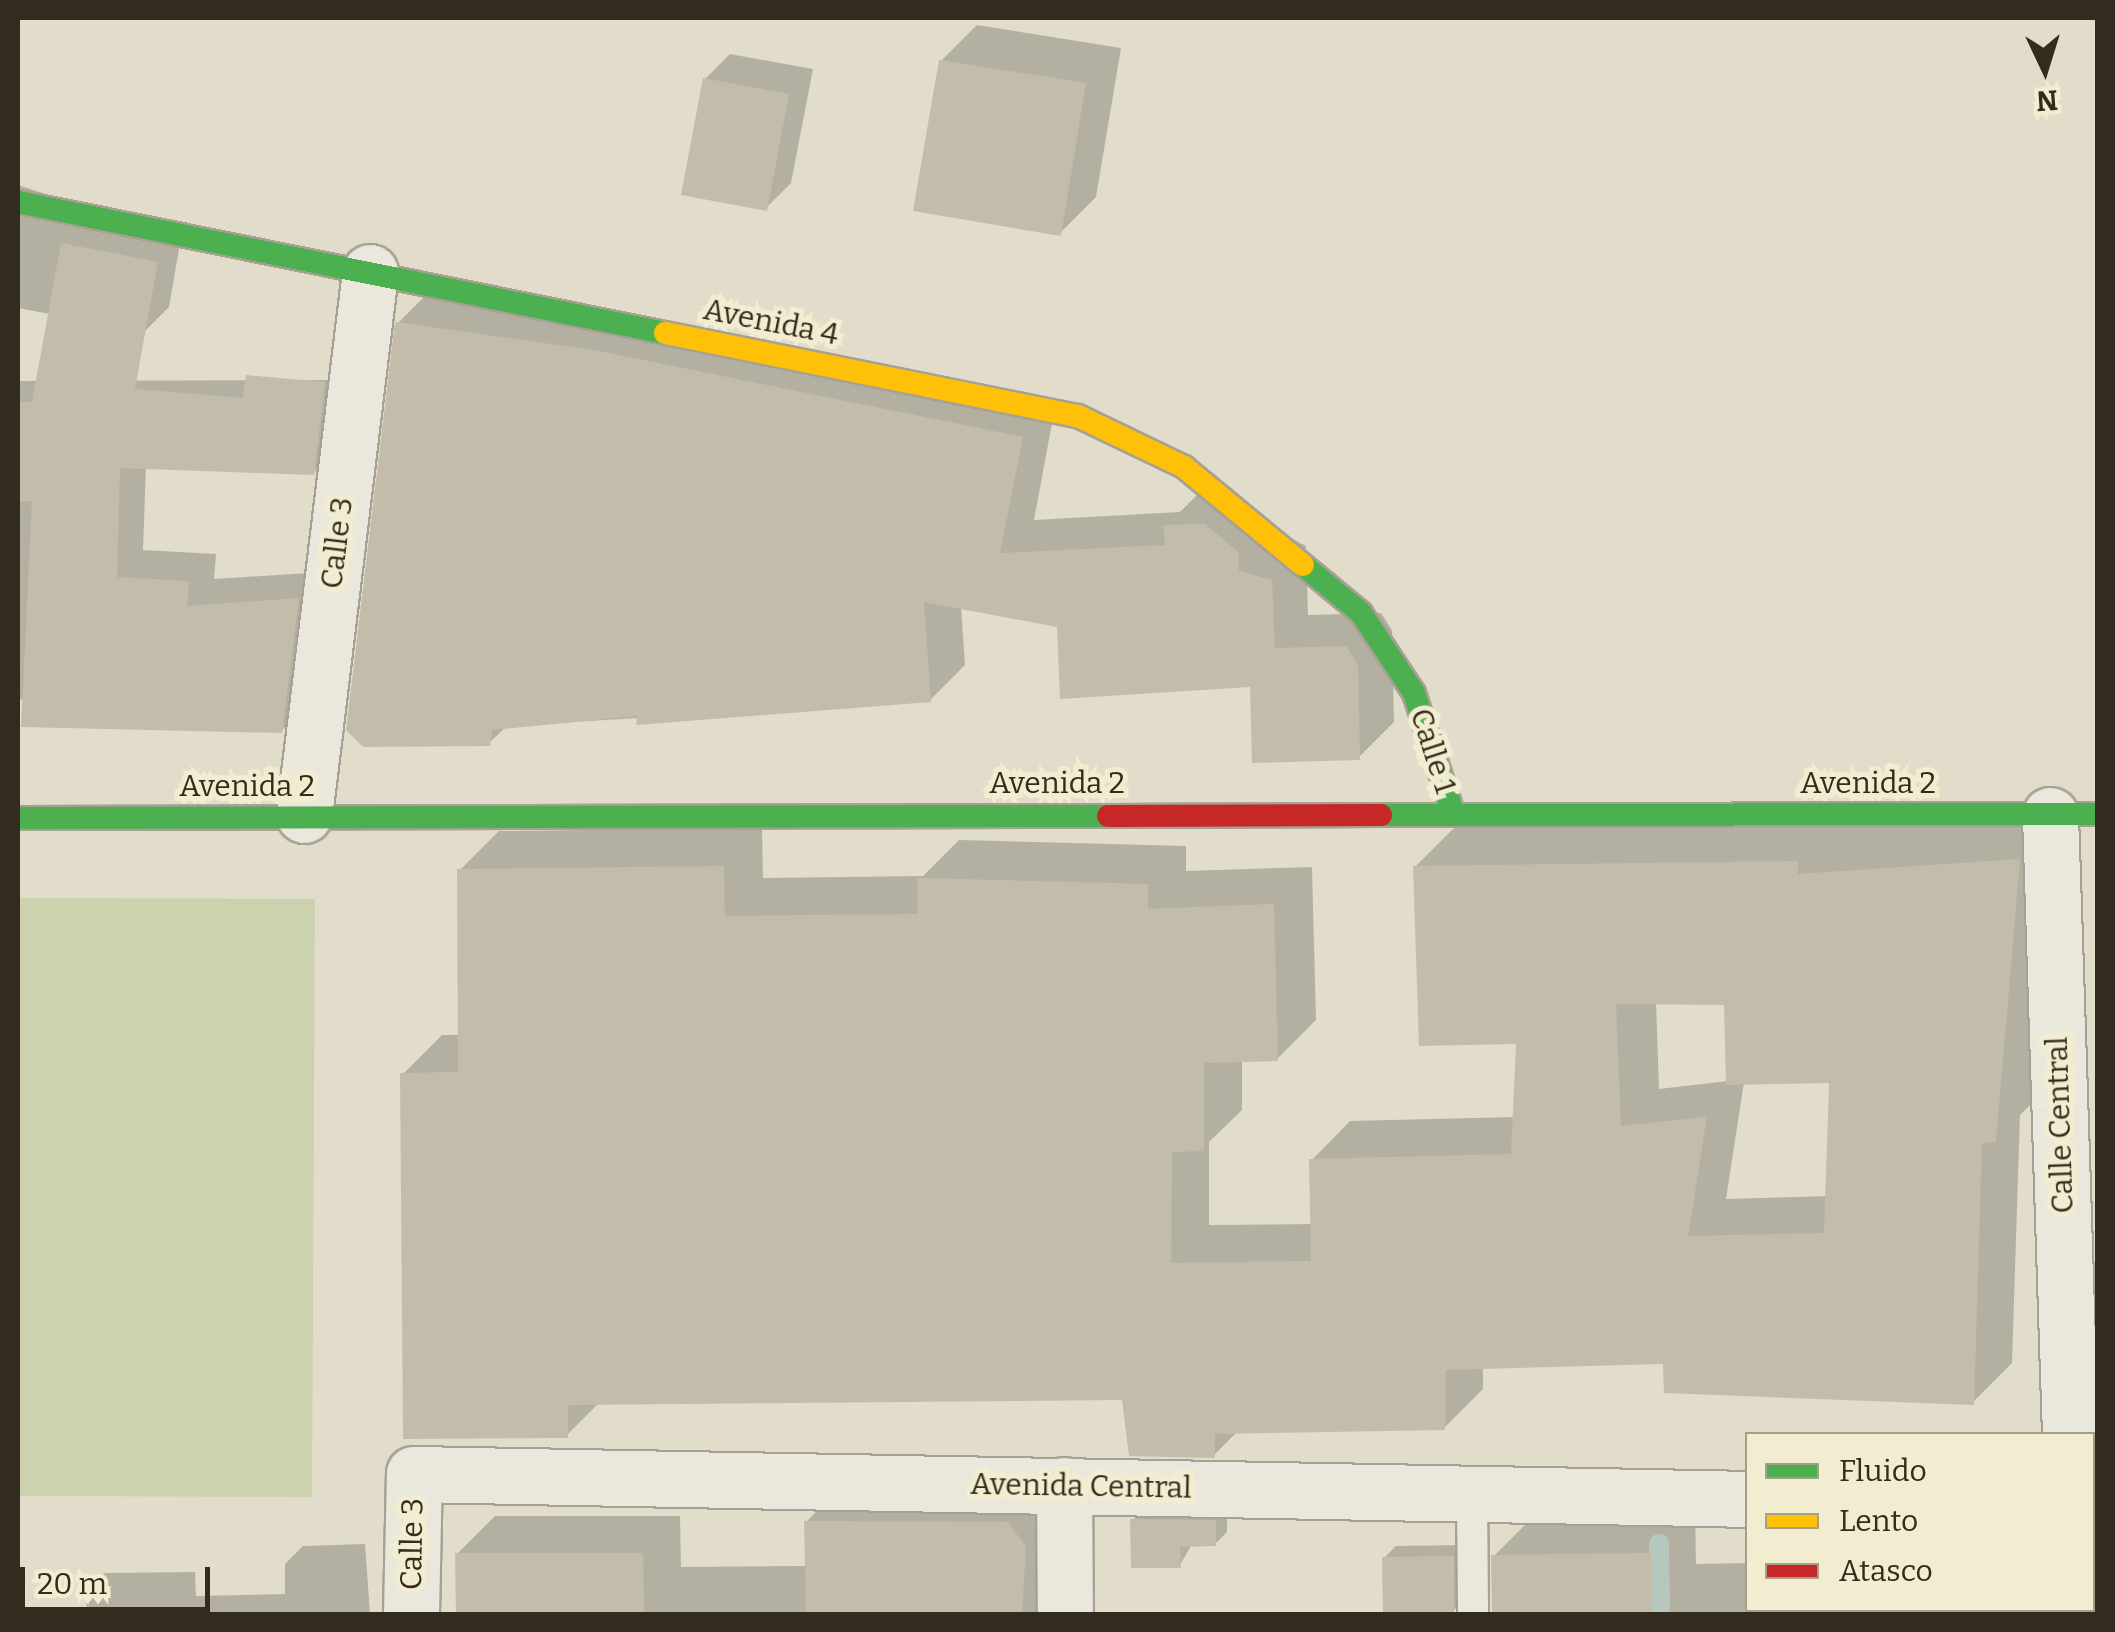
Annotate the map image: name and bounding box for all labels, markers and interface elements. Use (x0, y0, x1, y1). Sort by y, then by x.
north arrow (1995, 20, 2095, 120)
text: N (2035, 83, 2059, 118)
street label: Avenida 4 (700, 291, 842, 353)
street label: Calle 3 (314, 495, 360, 591)
street label: Calle 1 (1402, 704, 1464, 798)
street label: Avenida 2 (989, 765, 1125, 801)
street label: Avenida 2 (1800, 765, 1936, 801)
street label: Avenida 2 (179, 768, 315, 804)
street label: Calle Central (2039, 1036, 2081, 1214)
legend (1745, 1432, 2095, 1612)
text: Fluido (1839, 1453, 1927, 1489)
street label: Avenida Central (970, 1466, 1192, 1506)
street label: Calle 3 (393, 1498, 431, 1590)
text: Lento (1839, 1503, 1918, 1539)
scale bar (25, 1547, 215, 1609)
text: Atasco (1839, 1553, 1933, 1589)
text: 20 m (37, 1566, 107, 1602)

